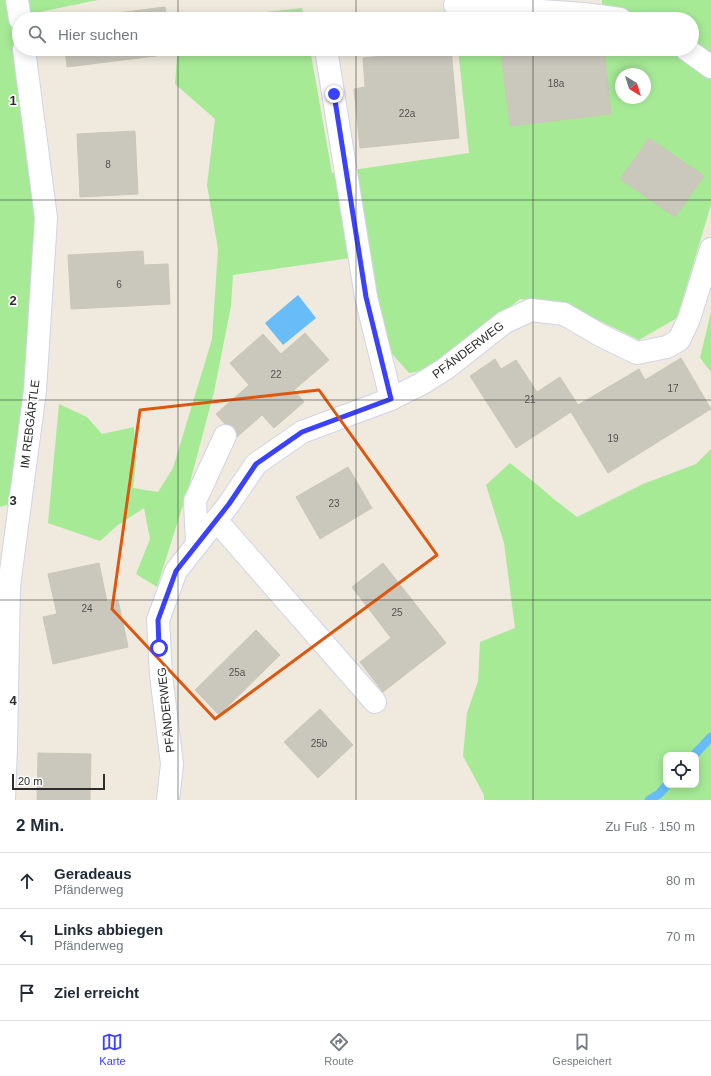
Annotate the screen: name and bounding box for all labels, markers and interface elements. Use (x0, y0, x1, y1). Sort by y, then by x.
search box (12, 12, 699, 56)
icon: search (26, 23, 48, 45)
text: Hier suchen (58, 26, 138, 43)
north arrow (615, 68, 651, 104)
house number: 18a (548, 78, 565, 89)
route end (325, 85, 343, 103)
text: 1 (9, 93, 17, 108)
house number: 22a (399, 108, 416, 119)
house number: 8 (105, 159, 111, 170)
house number: 6 (116, 279, 122, 290)
text: 2 (9, 293, 17, 308)
street label: PFÄNDERWEG (430, 319, 506, 381)
house number: 22 (270, 369, 282, 380)
street label: IM REBGÄRTLE (18, 379, 42, 469)
house number: 17 (667, 383, 679, 394)
house number: 21 (524, 394, 536, 405)
house number: 19 (607, 433, 619, 444)
text: 3 (9, 493, 17, 508)
house number: 23 (328, 498, 340, 509)
house number: 24 (81, 603, 93, 614)
house number: 25 (391, 607, 403, 618)
route start (150, 639, 168, 657)
street label: PFÄNDERWEG (155, 667, 177, 753)
house number: 25a (229, 667, 246, 678)
text: 4 (9, 693, 17, 708)
house number: 25b (311, 738, 328, 749)
map controls (663, 752, 699, 788)
button: locate (663, 752, 699, 788)
scale bar (12, 772, 105, 791)
text: 20 m (18, 775, 42, 787)
text: 2 Min. (16, 816, 64, 835)
text: Zu Fuß · 150 m (605, 819, 695, 834)
text: Geradeaus (54, 865, 132, 882)
icon: ahead (16, 870, 38, 892)
text: 80 m (666, 873, 695, 888)
text: Pfänderweg (54, 882, 123, 897)
text: Links abbiegen (54, 921, 163, 938)
icon: left (16, 926, 38, 948)
text: 70 m (666, 929, 695, 944)
text: Pfänderweg (54, 938, 123, 953)
icon: arrive (16, 982, 38, 1004)
text: Ziel erreicht (54, 984, 139, 1001)
tab: Karte (99, 1031, 126, 1067)
tab: Route (324, 1031, 354, 1067)
tab: Gespeichert (552, 1031, 612, 1067)

